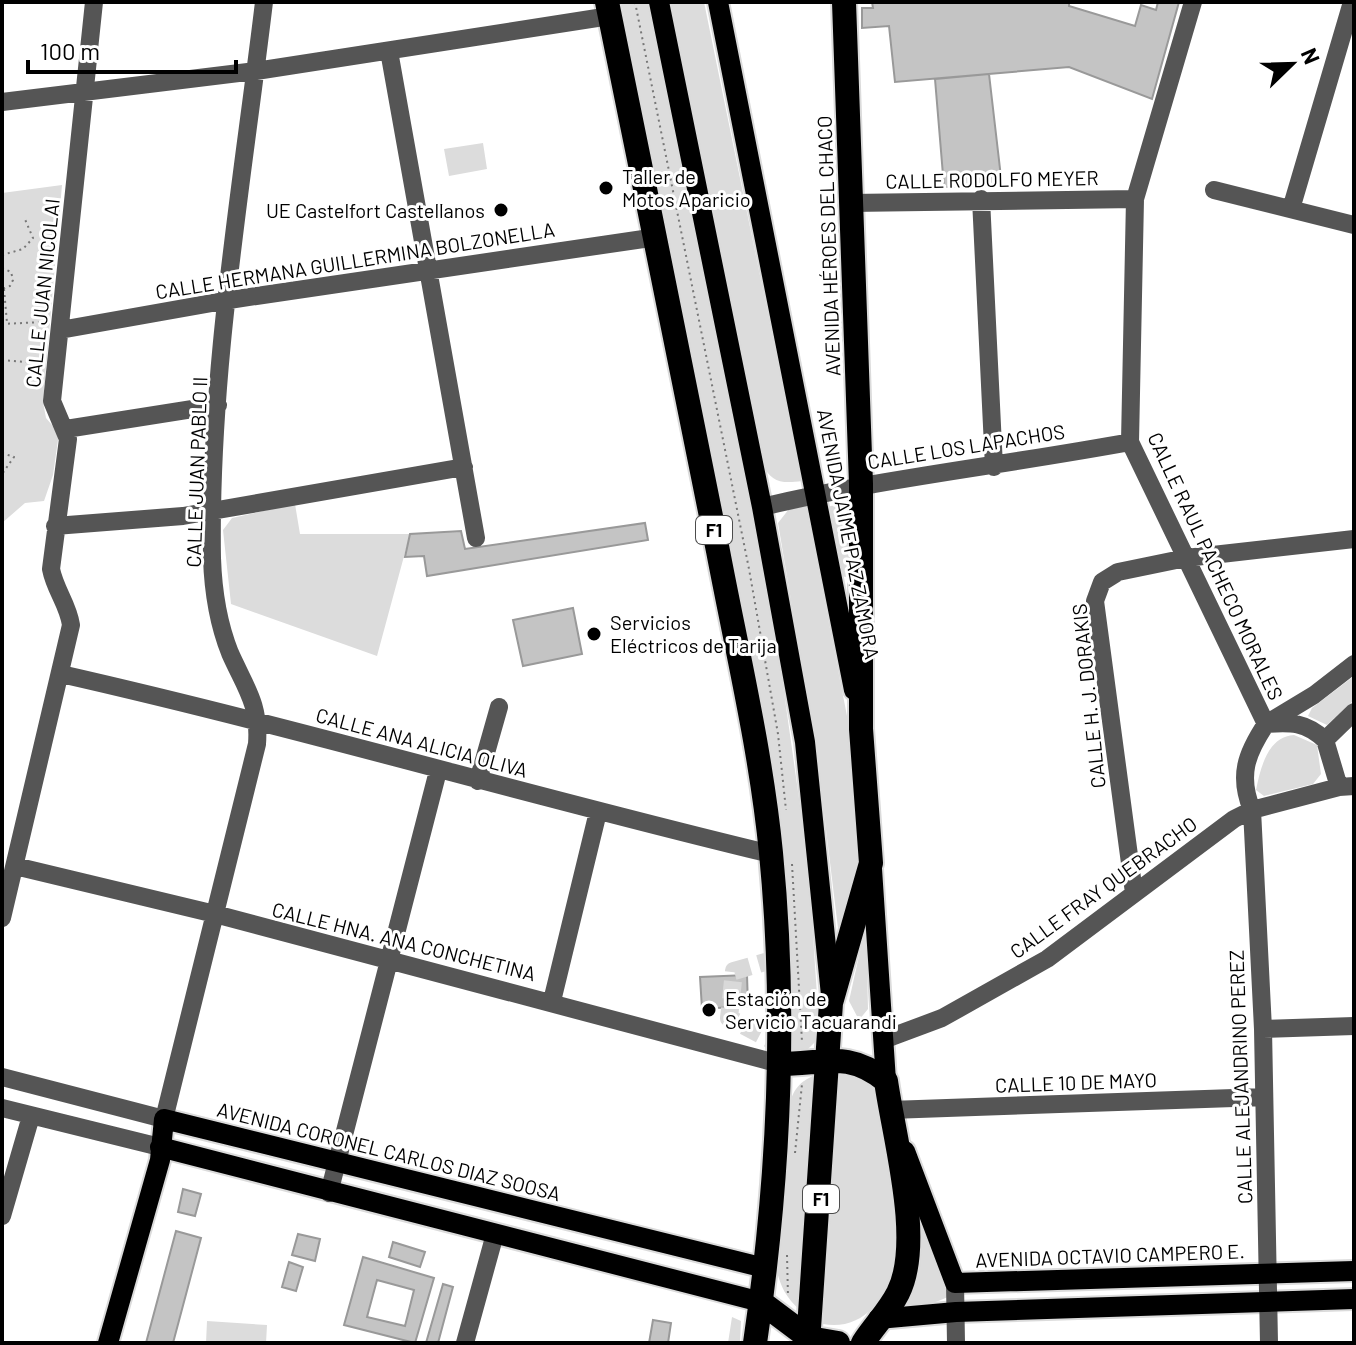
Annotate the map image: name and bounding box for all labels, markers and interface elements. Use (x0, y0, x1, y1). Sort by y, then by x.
scale bar (28, 24, 236, 74)
north arrow (1252, 24, 1332, 104)
text: 100 m (40, 36, 100, 65)
text: N (1297, 44, 1326, 68)
street label: AVENIDA HÉROES DEL CHACO (811, 115, 845, 377)
place label: Taller de Motos Aparicio (622, 164, 751, 211)
street label: CALLE RODOLFO MEYER (885, 165, 1099, 193)
marker: Taller de Motos Aparicio (597, 179, 615, 197)
street label: CALLE JUAN NICOLAI (20, 197, 64, 389)
place label: UE Castelfort Castellanos (266, 198, 485, 222)
marker: UE Castelfort Castellanos (492, 201, 510, 219)
street label: CALLE HERMANA GUILLERMINA BOLZONELLA (154, 217, 556, 303)
street label: CALLE JUAN PABLO II (181, 376, 211, 568)
street label: AVENIDA JAIME PAZ ZAMORA (813, 407, 885, 661)
street label: CALLE LOS LAPACHOS (866, 419, 1066, 473)
street label: CALLE RAUL PACHECO MORALES (1143, 428, 1289, 704)
road number: F1 (696, 516, 732, 544)
street label: CALLE H. J. DORAKIS (1066, 603, 1110, 789)
place label: Servicios Eléctricos de Tarija (610, 610, 777, 657)
marker: Servicios Eléctricos de Tarija (585, 625, 603, 643)
street label: CALLE ANA ALICIA OLIVA (314, 702, 530, 782)
street label: CALLE FRAY QUEBRACHO (1005, 811, 1201, 963)
street label: CALLE HNA. ANA CONCHETINA (270, 897, 538, 985)
street label: CALLE ALEJANDRINO PEREZ (1224, 949, 1256, 1205)
place label: Estación de Servicio Tacuarandi (725, 986, 897, 1033)
marker: Estación de Servicio Tacuarandi (700, 1001, 718, 1019)
street label: CALLE 10 DE MAYO (995, 1067, 1157, 1097)
street label: AVENIDA CORONEL CARLOS DIAZ SOOSA (215, 1097, 563, 1205)
road number: F1 (803, 1185, 839, 1213)
street label: AVENIDA OCTAVIO CAMPERO E. (975, 1238, 1245, 1272)

